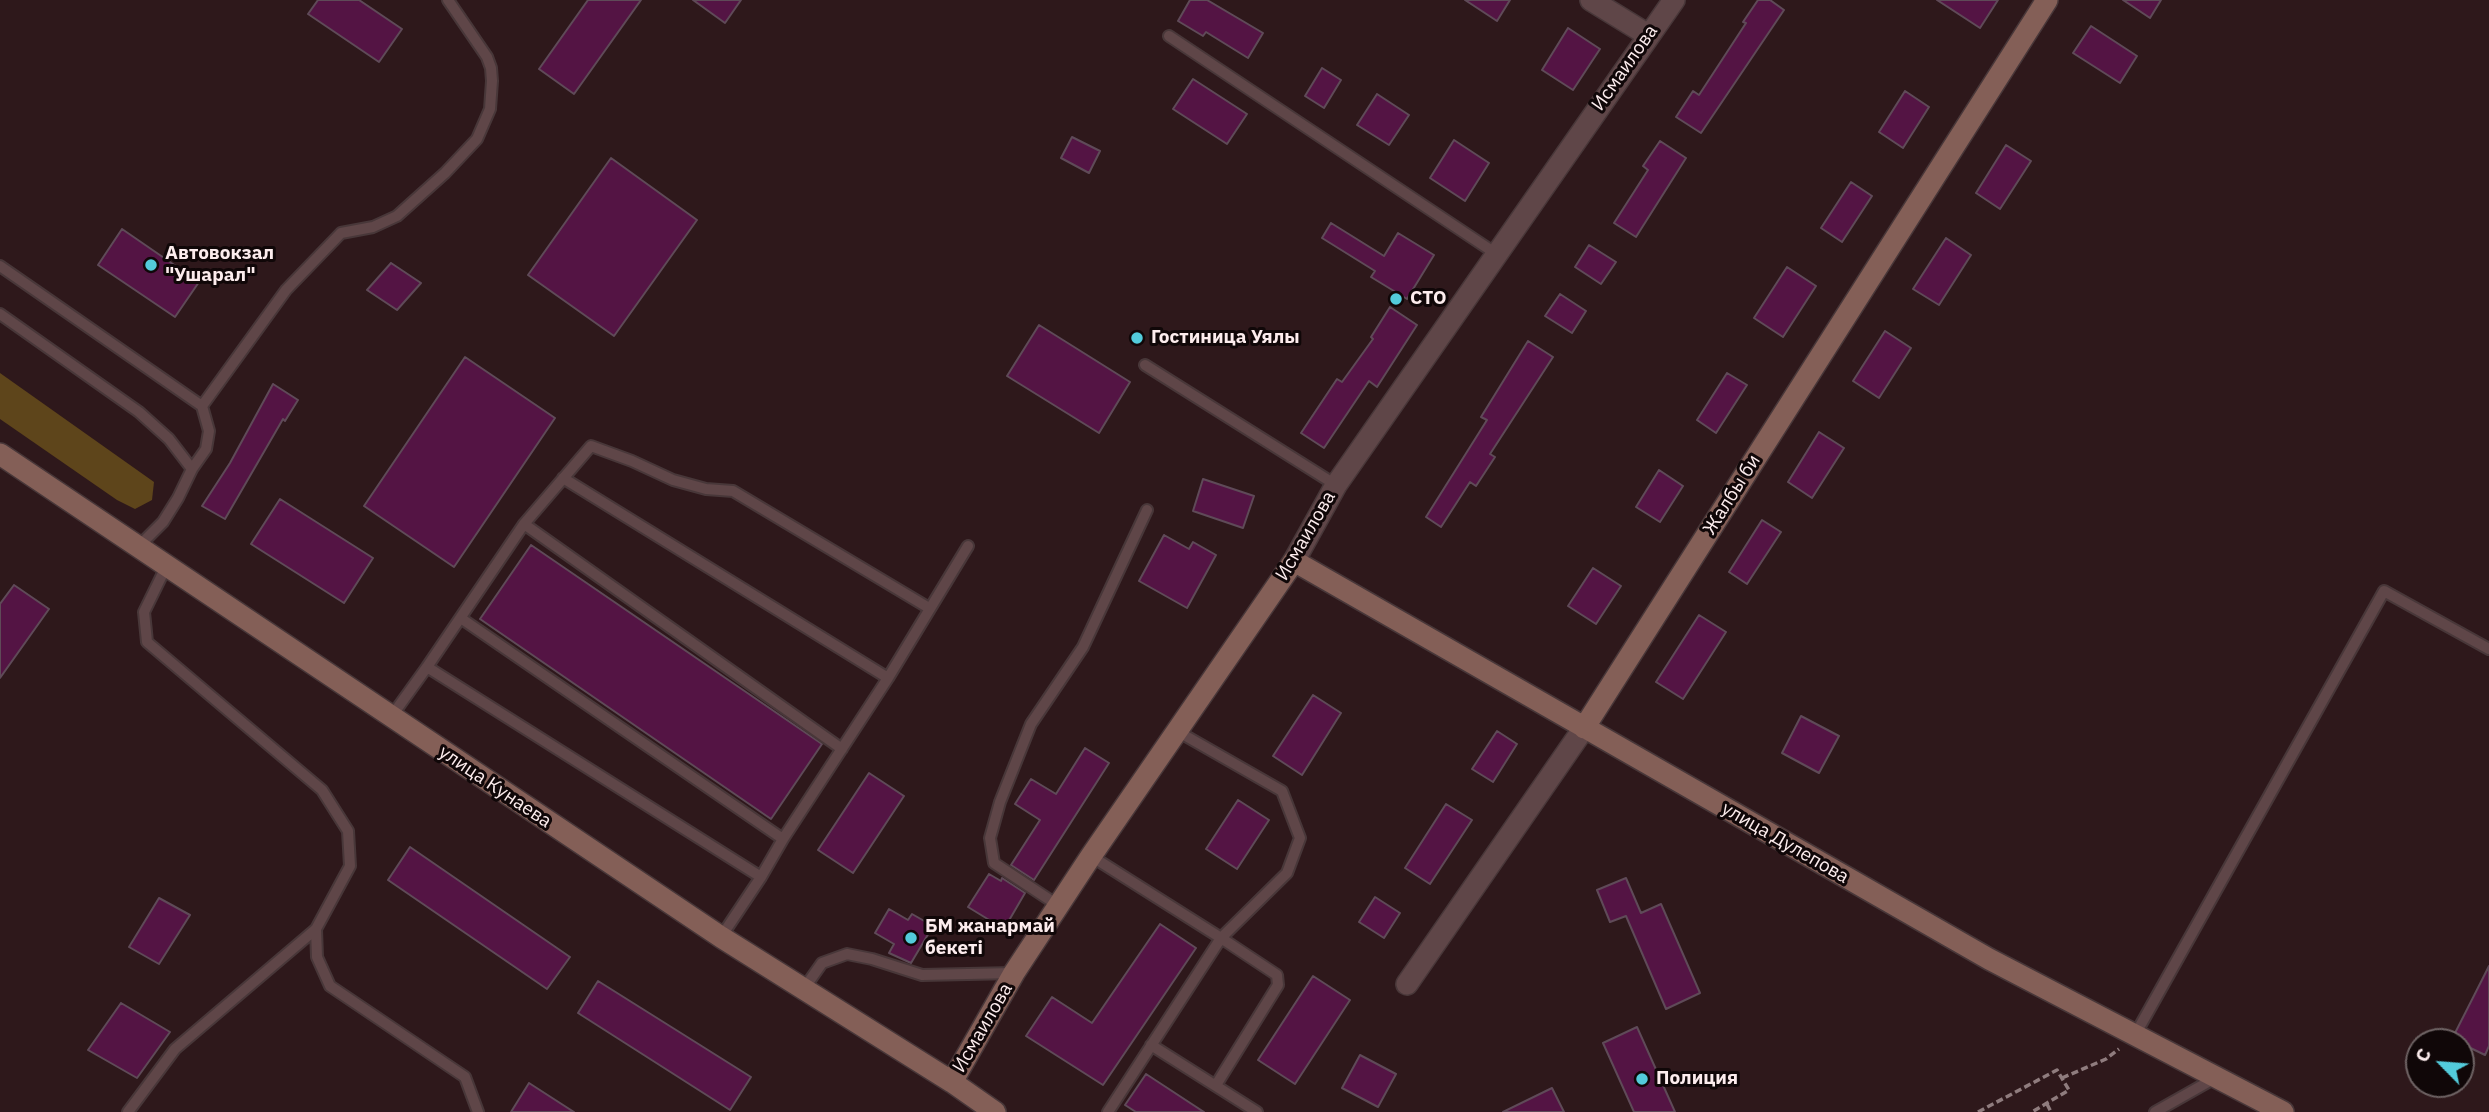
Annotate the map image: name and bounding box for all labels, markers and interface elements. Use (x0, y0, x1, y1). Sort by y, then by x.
street label: Исмаилова (1587, 21, 1663, 115)
place label: Автовокзал "Ушарал" (165, 243, 274, 287)
marker: Автовокзал "Ушарал" (143, 257, 159, 273)
place label: СТО (1410, 288, 1447, 310)
marker: СТО (1388, 291, 1404, 307)
place label: Гостиница Уялы (1151, 327, 1300, 349)
marker: Гостиница Уялы (1129, 330, 1145, 346)
street label: Жалбы би (1698, 451, 1766, 539)
street label: Исмаилова (1271, 487, 1341, 585)
street label: улица Кунаева (434, 741, 556, 833)
street label: улица Дулепова (1717, 797, 1853, 889)
place label: БМ жанармай бекеті (925, 916, 1055, 960)
marker: БМ жанармай бекеті (903, 930, 919, 946)
street label: Исмаилова (948, 979, 1018, 1077)
north arrow (2405, 1028, 2475, 1098)
text: С (2409, 1044, 2436, 1066)
place label: Полиция (1656, 1068, 1738, 1090)
marker: Полиция (1634, 1071, 1650, 1087)

